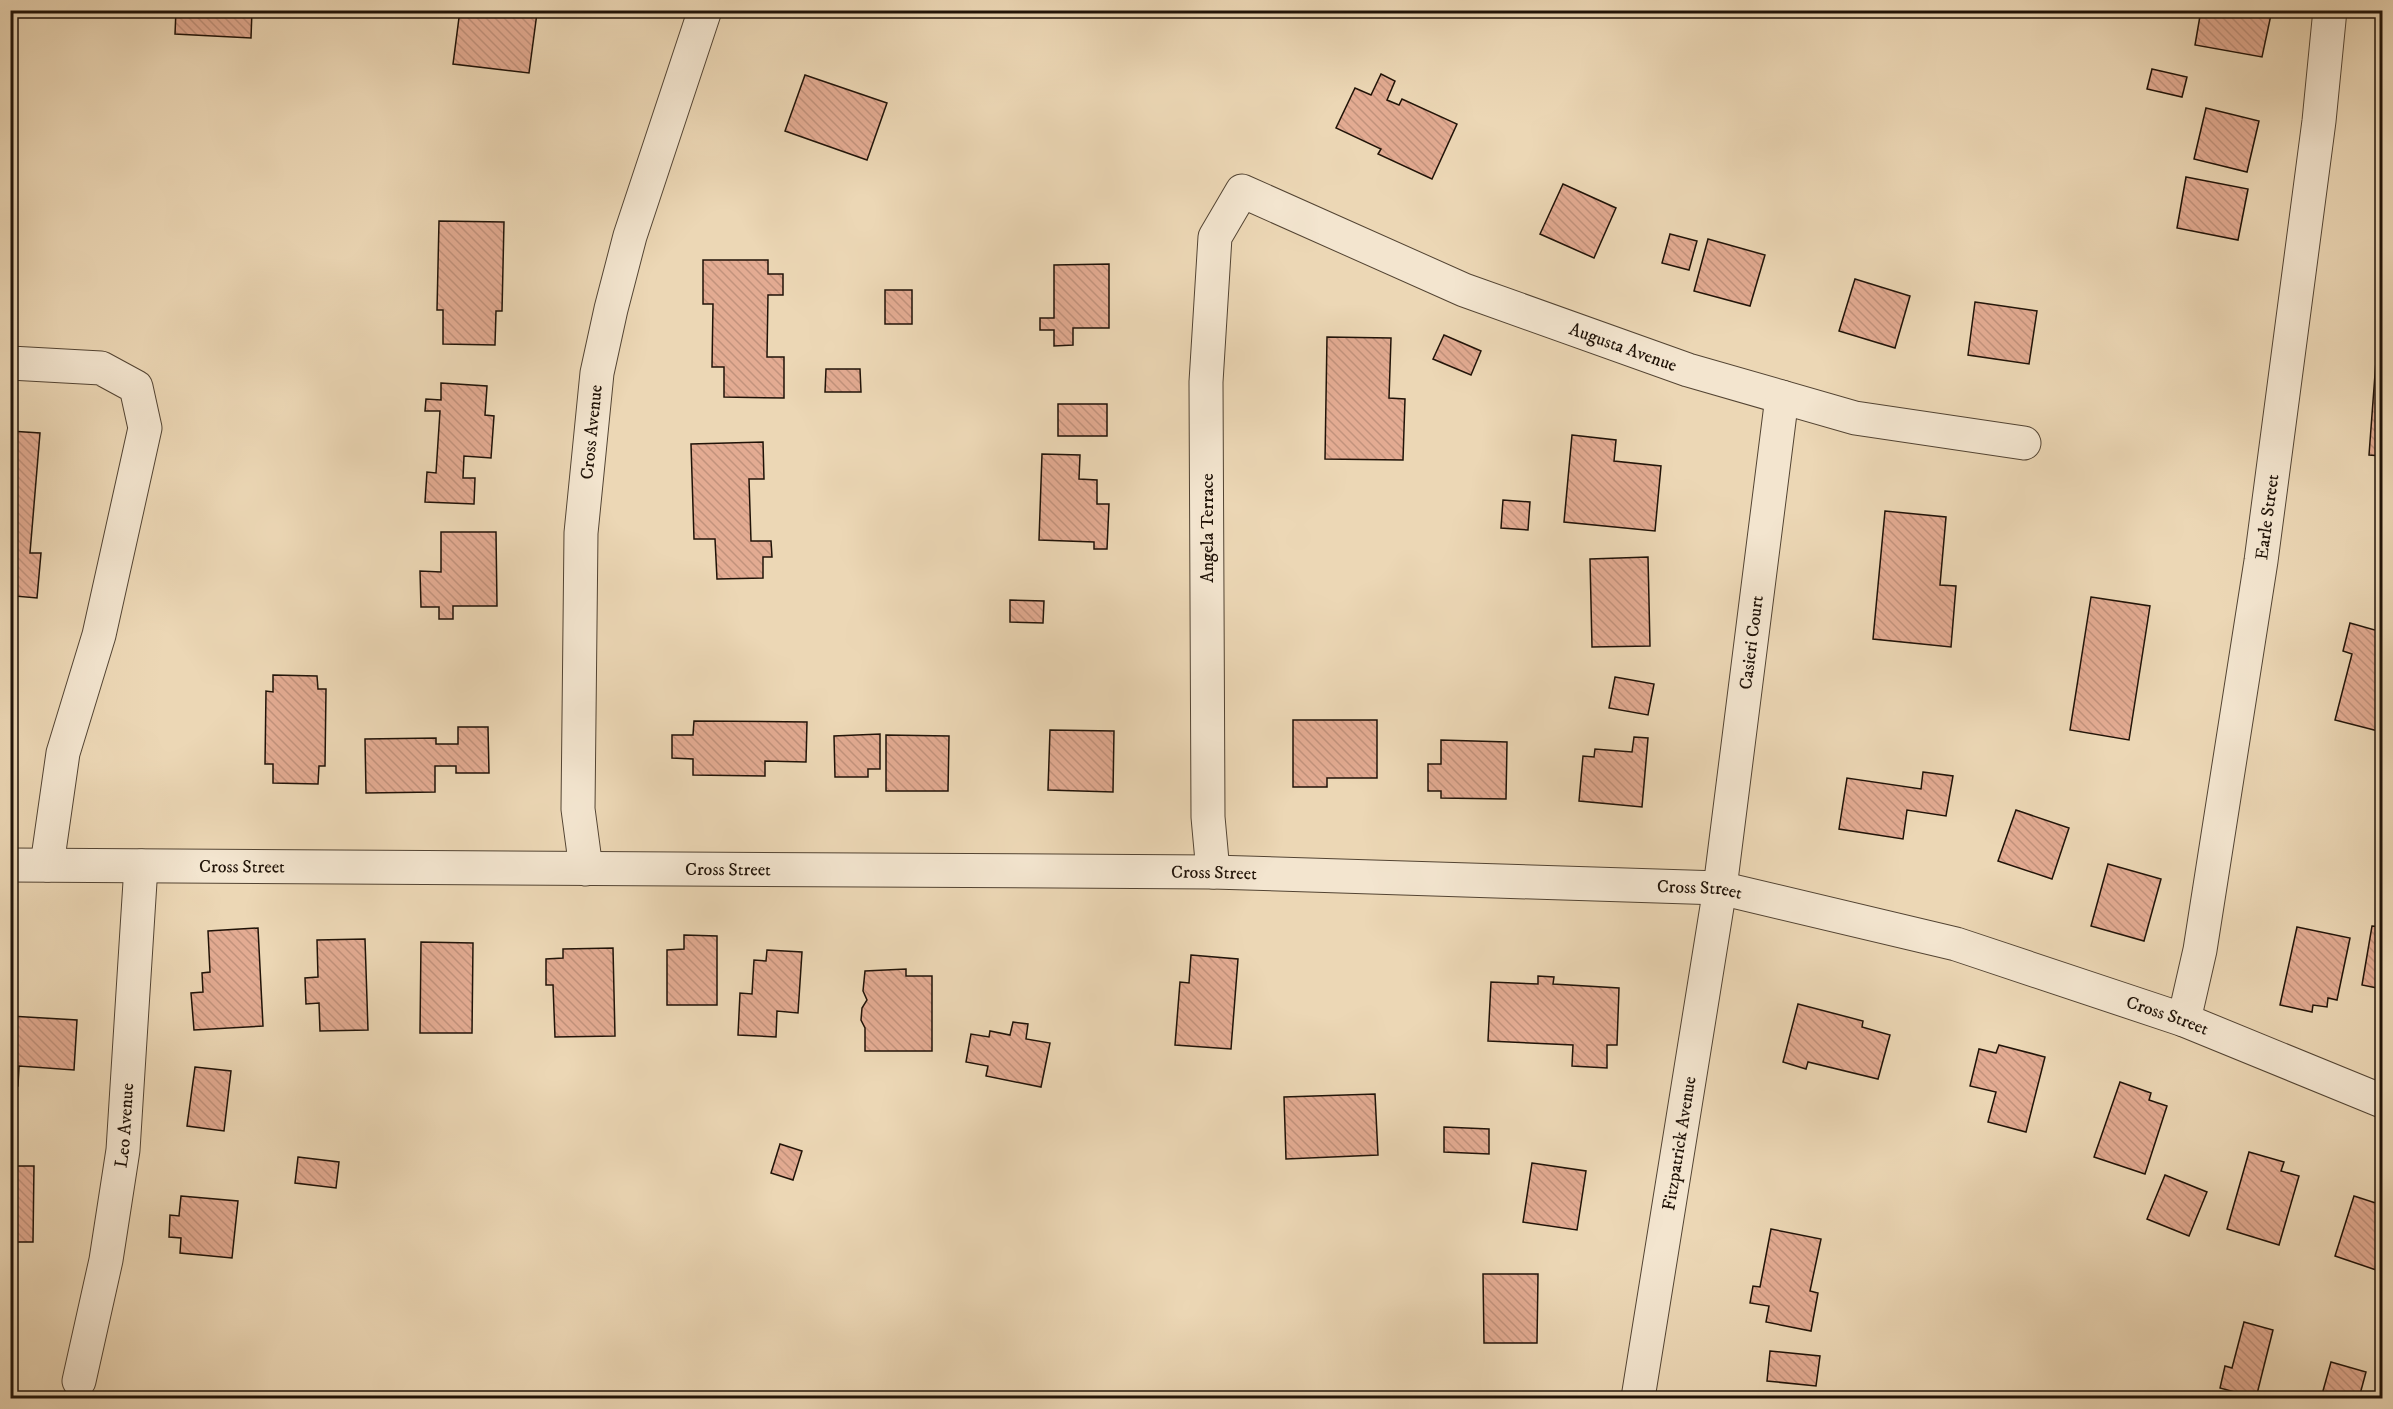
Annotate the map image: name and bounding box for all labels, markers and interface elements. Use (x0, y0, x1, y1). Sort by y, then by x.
street label: Augusta Avenue (1566, 318, 1680, 377)
street label: Cross Avenue (576, 384, 608, 481)
street label: Angela Terrace (1197, 473, 1219, 583)
street label: Earle Street (2251, 473, 2284, 561)
street label: Casieri Court (1735, 594, 1769, 691)
street label: Cross Street (199, 856, 285, 879)
street label: Cross Street (685, 859, 771, 881)
street label: Cross Street (1171, 862, 1257, 885)
street label: Cross Street (1656, 876, 1745, 905)
street label: Cross Street (2123, 992, 2212, 1041)
street label: Fitzpatrick Avenue (1658, 1075, 1702, 1212)
street label: Leo Avenue (110, 1082, 139, 1169)

